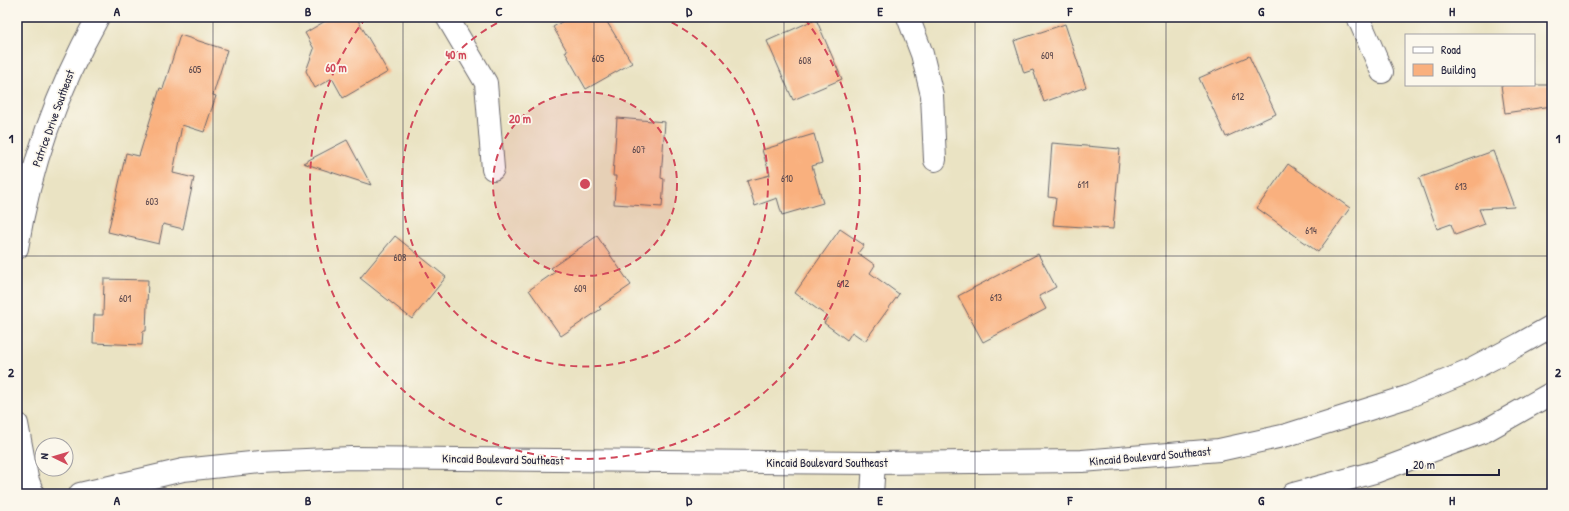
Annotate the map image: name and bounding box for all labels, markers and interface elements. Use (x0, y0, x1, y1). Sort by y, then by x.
text: A (114, 2, 121, 20)
text: B (305, 2, 312, 20)
text: C (495, 2, 503, 20)
text: D (686, 2, 693, 20)
text: E (877, 2, 883, 20)
text: F (1067, 2, 1074, 20)
text: G (1258, 2, 1265, 20)
text: H (1449, 2, 1455, 20)
legend (1405, 34, 1535, 86)
text: Road (1441, 41, 1461, 58)
text: 40 m (446, 46, 466, 63)
house number: 609 (1041, 49, 1053, 62)
house number: 605 (592, 52, 605, 65)
house number: 608 (799, 54, 811, 67)
text: 60 m (325, 59, 347, 76)
text: Building (1441, 61, 1476, 78)
house number: 605 (189, 63, 202, 76)
street label: Patrice Drive Southeast (28, 66, 79, 169)
house number: 612 (1232, 90, 1244, 103)
text: 20 m (509, 110, 531, 127)
text: 1 (9, 129, 14, 147)
text: 1 (1556, 129, 1561, 147)
house number: 607 (632, 143, 646, 156)
house number: 610 (781, 172, 794, 185)
centre of rings (578, 177, 592, 191)
house number: 611 (1077, 178, 1089, 191)
house number: 613 (1455, 180, 1468, 193)
house number: 603 (146, 195, 159, 208)
house number: 614 (1305, 224, 1317, 237)
house number: 608 (394, 251, 406, 264)
house number: 612 (837, 277, 849, 290)
house number: 609 (574, 282, 586, 295)
house number: 613 (990, 291, 1003, 304)
house number: 601 (119, 292, 131, 305)
text: 2 (8, 363, 15, 381)
text: 2 (1555, 363, 1562, 381)
north arrow (34, 437, 74, 477)
street label: Kincaid Boulevard Southeast (1089, 442, 1212, 470)
street label: Kincaid Boulevard Southeast (442, 449, 565, 469)
scale bar (1407, 451, 1499, 477)
text: N (37, 452, 51, 460)
street label: Kincaid Boulevard Southeast (766, 454, 889, 471)
text: 20 m (1413, 456, 1435, 473)
text: A (114, 491, 121, 509)
text: B (305, 491, 312, 509)
text: C (495, 491, 503, 509)
text: D (686, 491, 693, 509)
text: E (877, 491, 883, 509)
text: F (1067, 491, 1074, 509)
text: G (1258, 491, 1265, 509)
text: H (1449, 491, 1455, 509)

